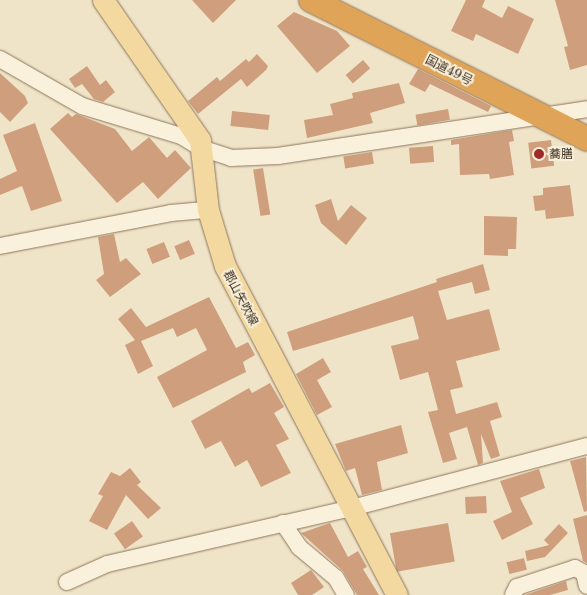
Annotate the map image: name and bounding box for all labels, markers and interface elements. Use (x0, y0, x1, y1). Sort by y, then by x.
street label: 国道49号 (423, 52, 475, 88)
place label: 蕎膳 (549, 147, 573, 161)
marker: 蕎膳 (533, 148, 545, 160)
street label: 郡山矢吹線 (221, 268, 261, 328)

